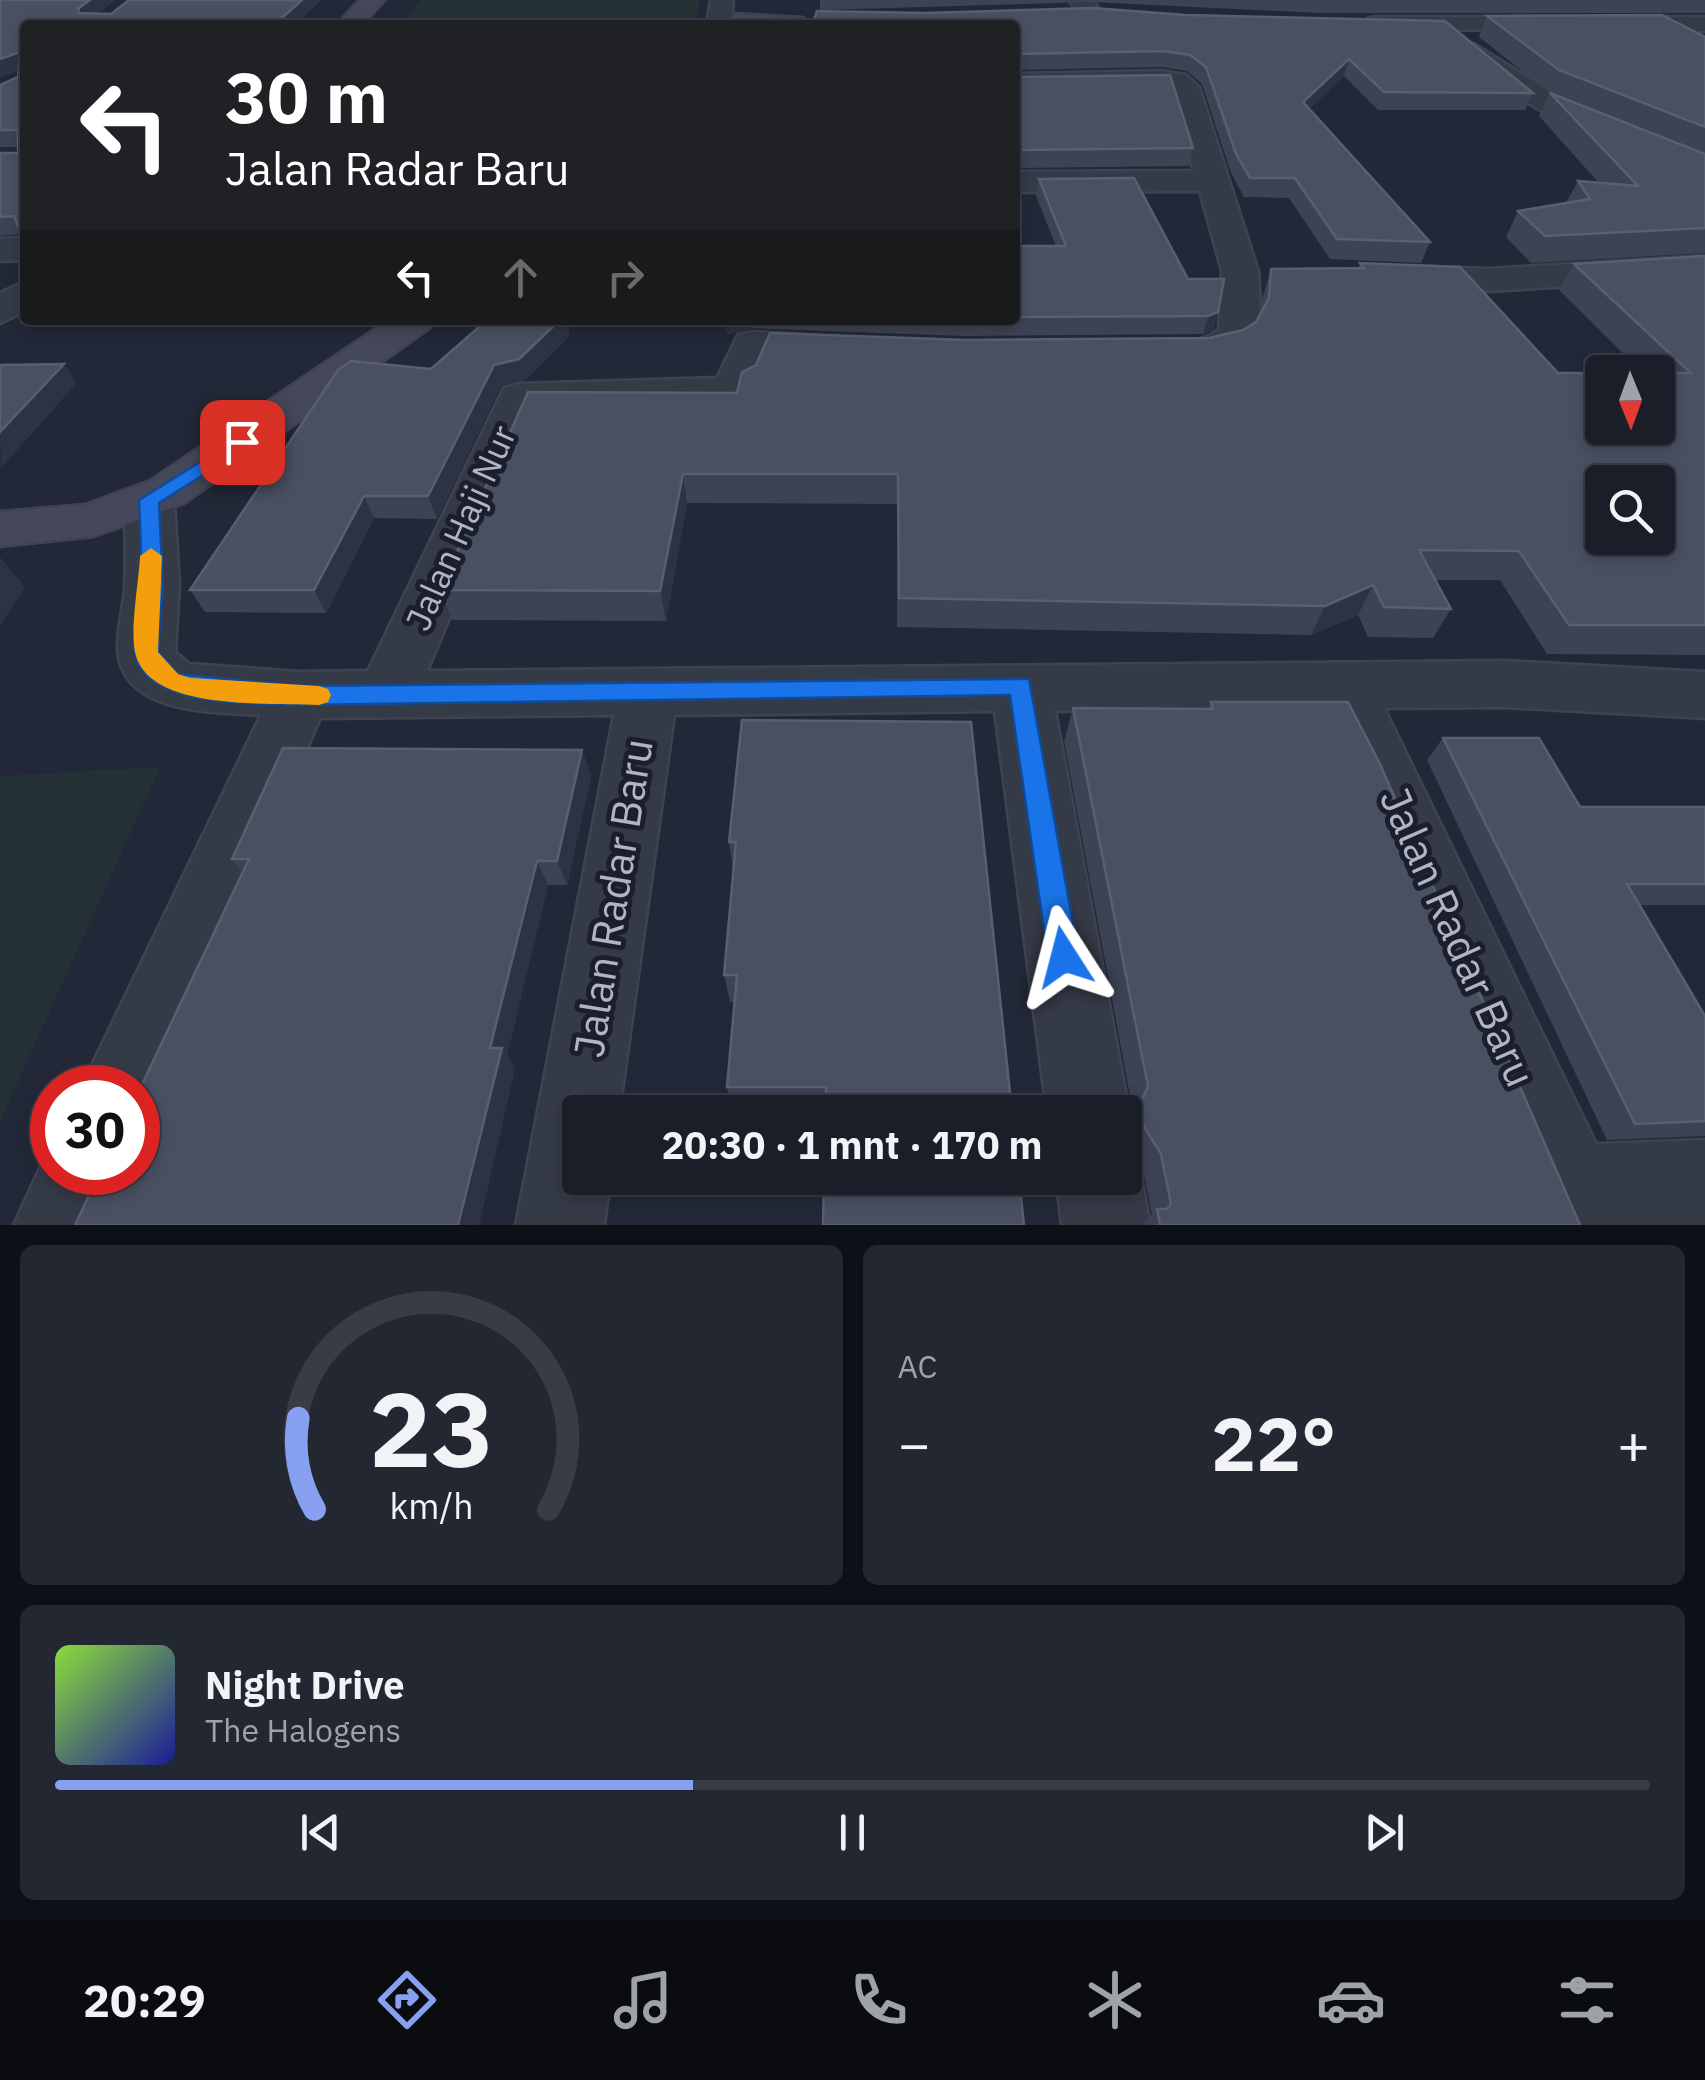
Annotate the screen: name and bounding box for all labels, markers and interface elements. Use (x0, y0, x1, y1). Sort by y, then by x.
text: 30 m (225, 51, 388, 142)
icon: left (60, 60, 190, 190)
text: Jalan Radar Baru (225, 139, 570, 197)
icon: left (388, 250, 443, 305)
icon: ahead (493, 250, 548, 305)
icon: right (598, 250, 653, 305)
north arrow (1585, 355, 1675, 445)
map controls (1585, 355, 1675, 555)
pin (200, 400, 285, 485)
icon: arrive (215, 415, 270, 470)
street label: Jalan Haji Nur (394, 418, 526, 637)
button: search (1585, 465, 1675, 555)
street label: Jalan Radar Baru (560, 735, 665, 1061)
street label: Jalan Radar Baru (1368, 779, 1549, 1095)
position arrow (1012, 905, 1116, 1009)
speed limit sign: 30 (30, 1065, 160, 1195)
text: 20:30 · 1 mnt · 170 m (661, 1120, 1043, 1169)
text: AC (898, 1345, 937, 1387)
text: 23 (369, 1360, 494, 1496)
text: 22° (1211, 1394, 1336, 1492)
text: − (898, 1408, 931, 1479)
text: + (1617, 1408, 1650, 1479)
text: km/h (389, 1482, 473, 1529)
text: Night Drive (205, 1660, 405, 1709)
text: The Halogens (205, 1709, 401, 1751)
icon: previous (293, 1805, 348, 1860)
icon: pause (825, 1805, 880, 1860)
icon: next (1357, 1805, 1412, 1860)
icon: directions (372, 1965, 442, 2035)
icon: music (608, 1965, 678, 2035)
icon: phone (844, 1965, 914, 2035)
icon: climate (1080, 1965, 1150, 2035)
icon: car (1316, 1965, 1386, 2035)
icon: filters (1552, 1965, 1622, 2035)
text: 20:29 (83, 1971, 206, 2029)

